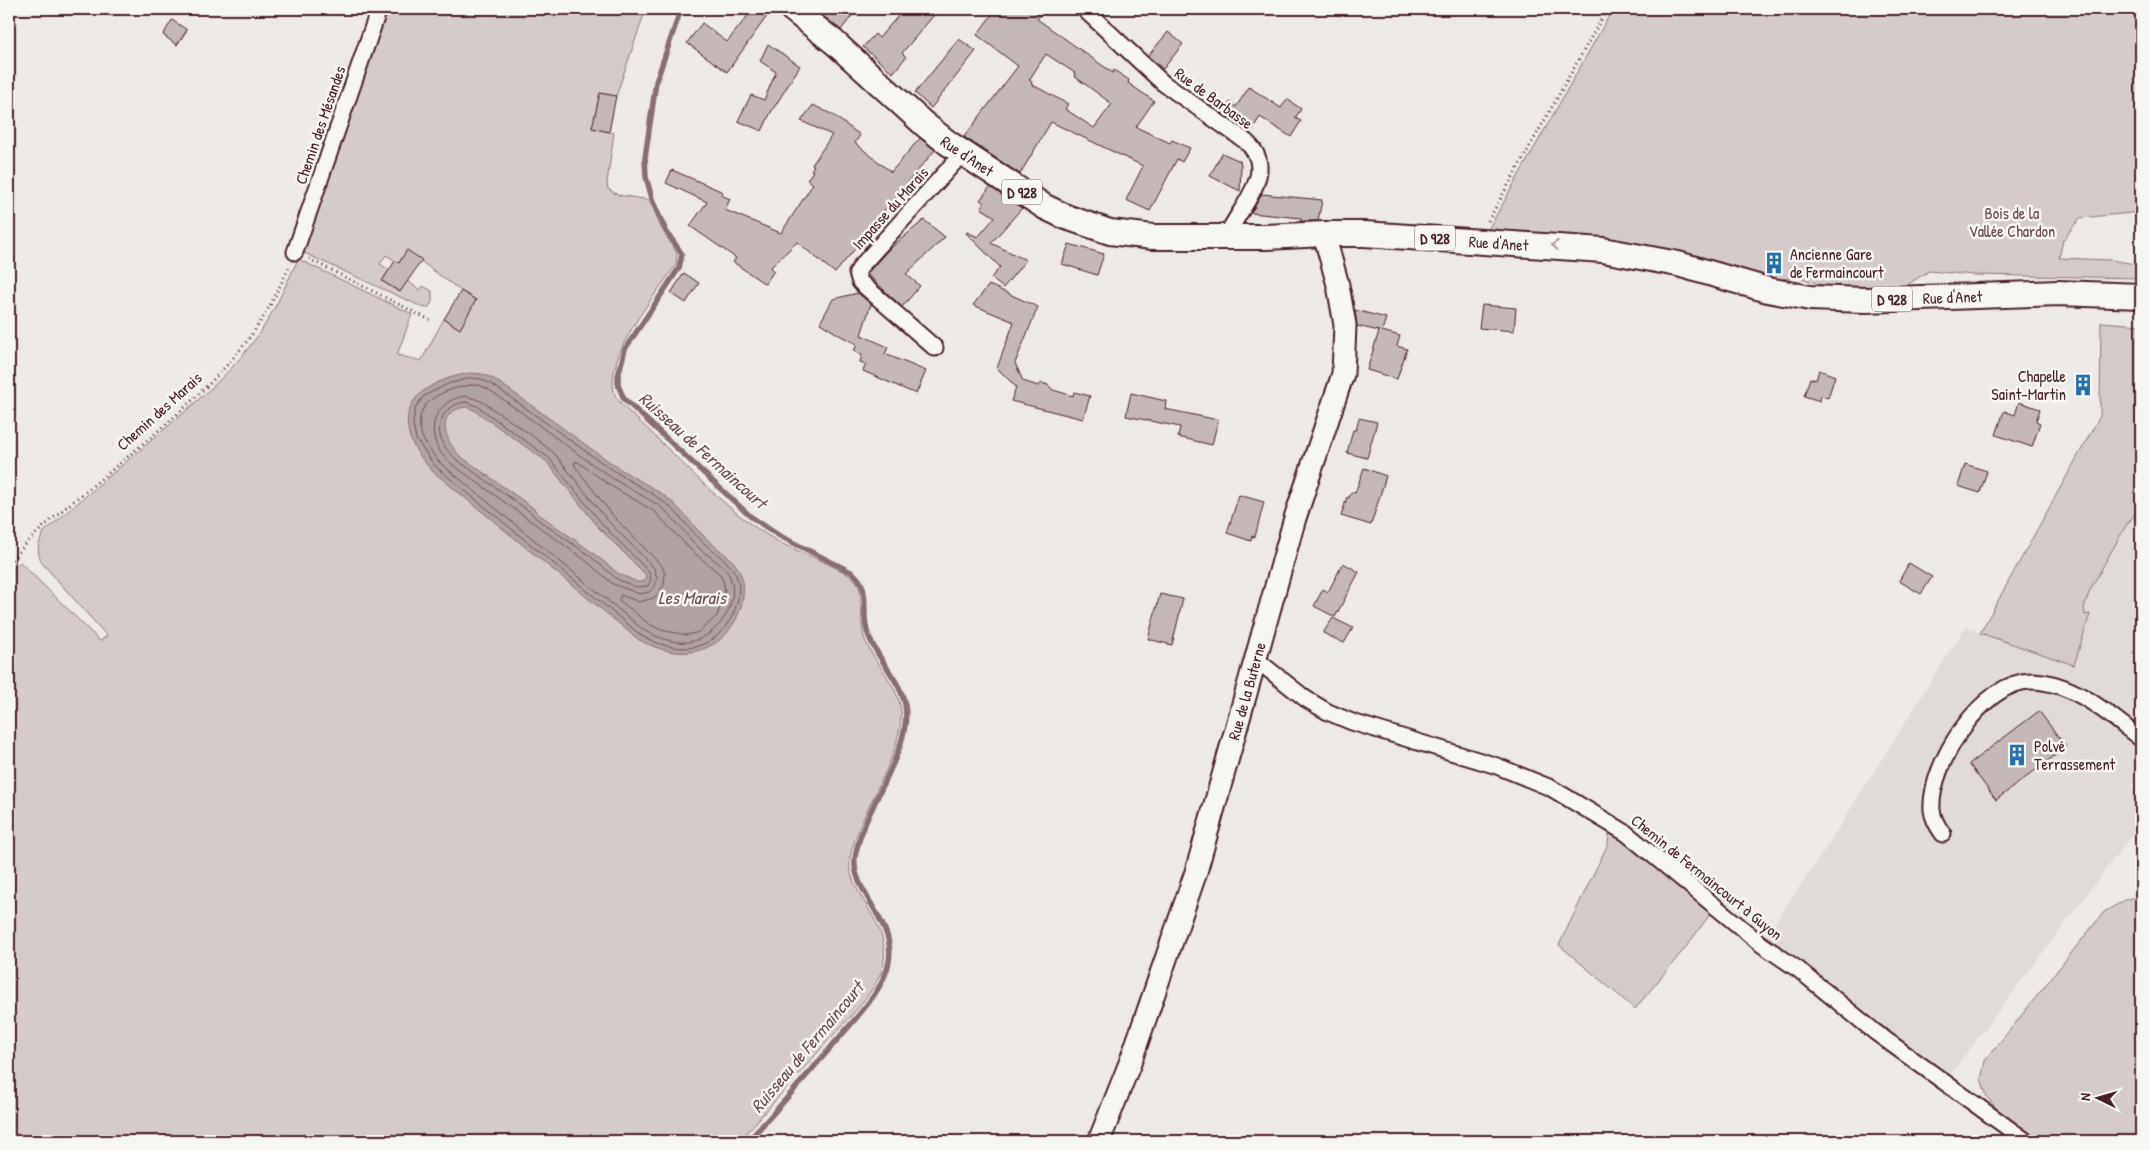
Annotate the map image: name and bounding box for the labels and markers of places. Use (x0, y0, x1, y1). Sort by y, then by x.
place label: Ancienne Gare de Fermaincourt (1790, 243, 1884, 283)
building icon: Ancienne Gare de Fermaincourt (1761, 250, 1787, 276)
place label: Chapelle Saint-Martin (1991, 365, 2067, 405)
building icon: Chapelle Saint-Martin (2070, 372, 2096, 398)
place label: Polvé Terrassement (2034, 735, 2116, 775)
building icon: Polvé Terrassement (2004, 742, 2030, 768)

